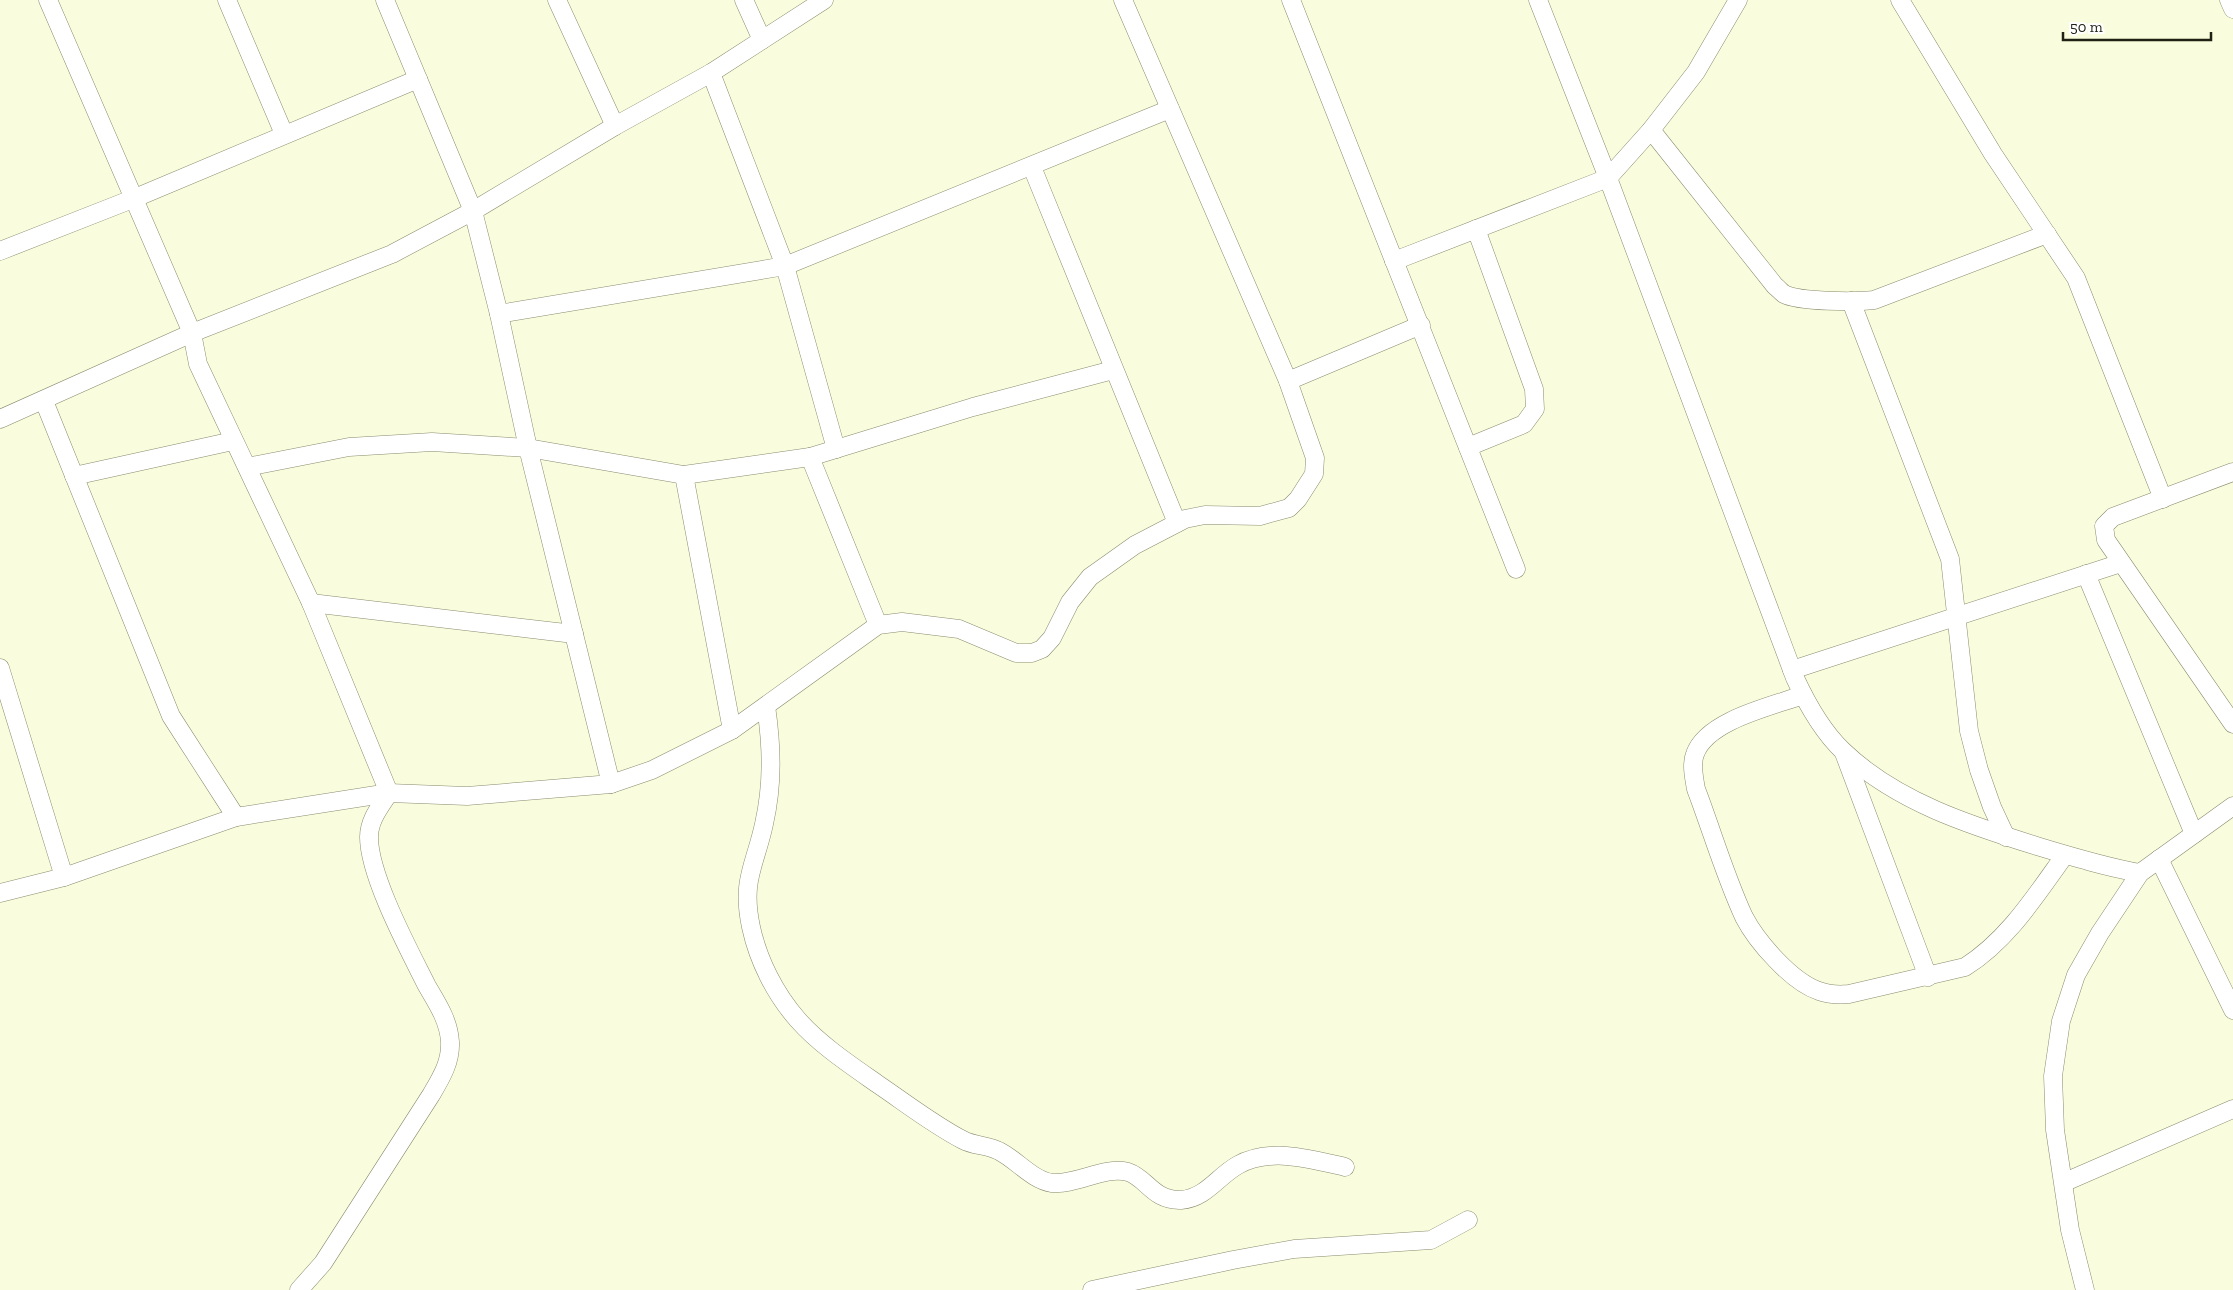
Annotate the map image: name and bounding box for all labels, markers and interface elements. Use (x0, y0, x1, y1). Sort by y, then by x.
scale bar (2063, 10, 2210, 42)
text: 50 m (2070, 18, 2103, 36)

